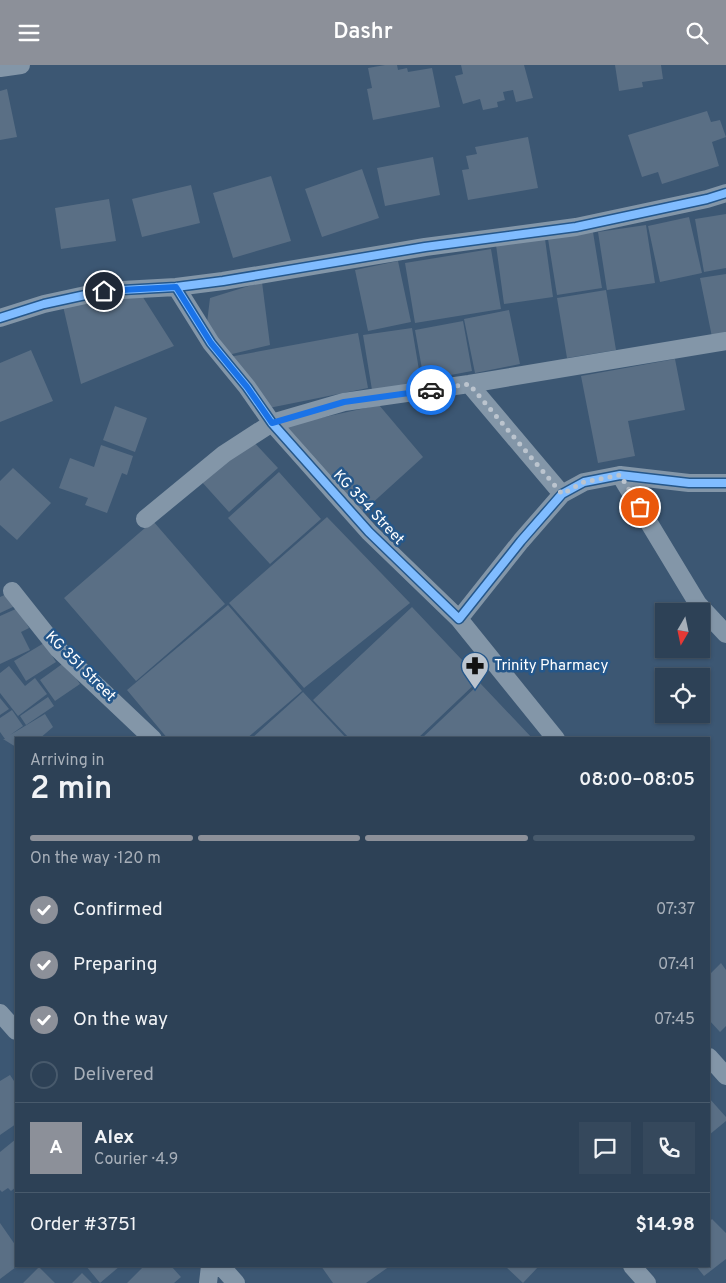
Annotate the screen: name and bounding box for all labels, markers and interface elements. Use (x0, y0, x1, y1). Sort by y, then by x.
icon: menu (15, 19, 43, 47)
text: Dashr (333, 19, 393, 46)
icon: search (683, 19, 711, 47)
pin (83, 270, 125, 312)
icon: home (90, 277, 118, 305)
courier (406, 365, 456, 415)
icon: car (417, 376, 445, 404)
street label: KG 354 Street (328, 466, 408, 550)
pin (619, 486, 661, 528)
icon: bag (626, 493, 654, 521)
north arrow (655, 603, 710, 657)
map controls (655, 603, 710, 723)
street label: KG 351 Street (41, 628, 119, 706)
pharmacy icon: Trinity Pharmacy (460, 651, 490, 690)
place label: Trinity Pharmacy (494, 657, 608, 676)
button: locate (655, 668, 710, 723)
text: Arriving in (30, 751, 105, 771)
text: 08:00–08:05 (579, 768, 695, 792)
text: 2 min (30, 770, 112, 810)
text: On the way · 120 m (30, 849, 161, 869)
icon: check (30, 896, 58, 924)
text: Confirmed (73, 898, 163, 922)
text: 07:37 (656, 900, 695, 920)
icon: check (30, 951, 58, 979)
text: Preparing (73, 953, 157, 977)
text: 07:41 (658, 955, 695, 975)
icon: check (30, 1006, 58, 1034)
text: On the way (73, 1008, 168, 1032)
text: 07:45 (654, 1010, 695, 1030)
text: Delivered (73, 1063, 154, 1087)
button: chat (579, 1122, 631, 1174)
button: phone (643, 1122, 695, 1174)
text: Alex (94, 1126, 134, 1150)
text: A (49, 1136, 63, 1160)
text: Courier · 4.9 (94, 1150, 178, 1170)
text: Order #3751 (30, 1213, 137, 1237)
text: $14.98 (636, 1213, 695, 1237)

